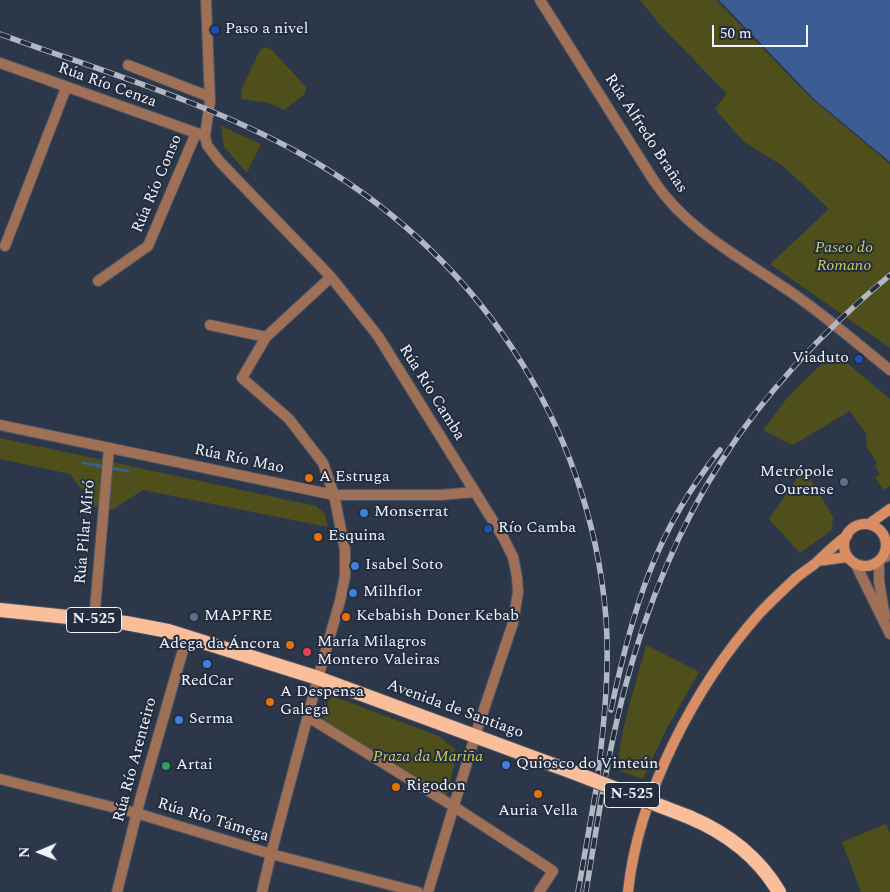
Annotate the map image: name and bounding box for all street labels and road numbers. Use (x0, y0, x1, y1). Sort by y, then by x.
street label: Rúa Río Cenza (55, 59, 159, 113)
street label: Rúa Alfredo Brañas (599, 71, 691, 197)
street label: Rúa Río Conso (129, 132, 187, 236)
street label: Rúa Río Camba (394, 341, 468, 445)
street label: Rúa Río Mao (192, 441, 286, 479)
street label: Rúa Pilar Miró (72, 479, 100, 585)
road number: N-525 (66, 608, 122, 632)
street label: Avenida de Santiago (384, 676, 526, 744)
street label: Rúa Río Arenteiro (110, 695, 162, 825)
road number: N-525 (604, 782, 660, 808)
street label: Rúa Río Támega (155, 795, 271, 847)

